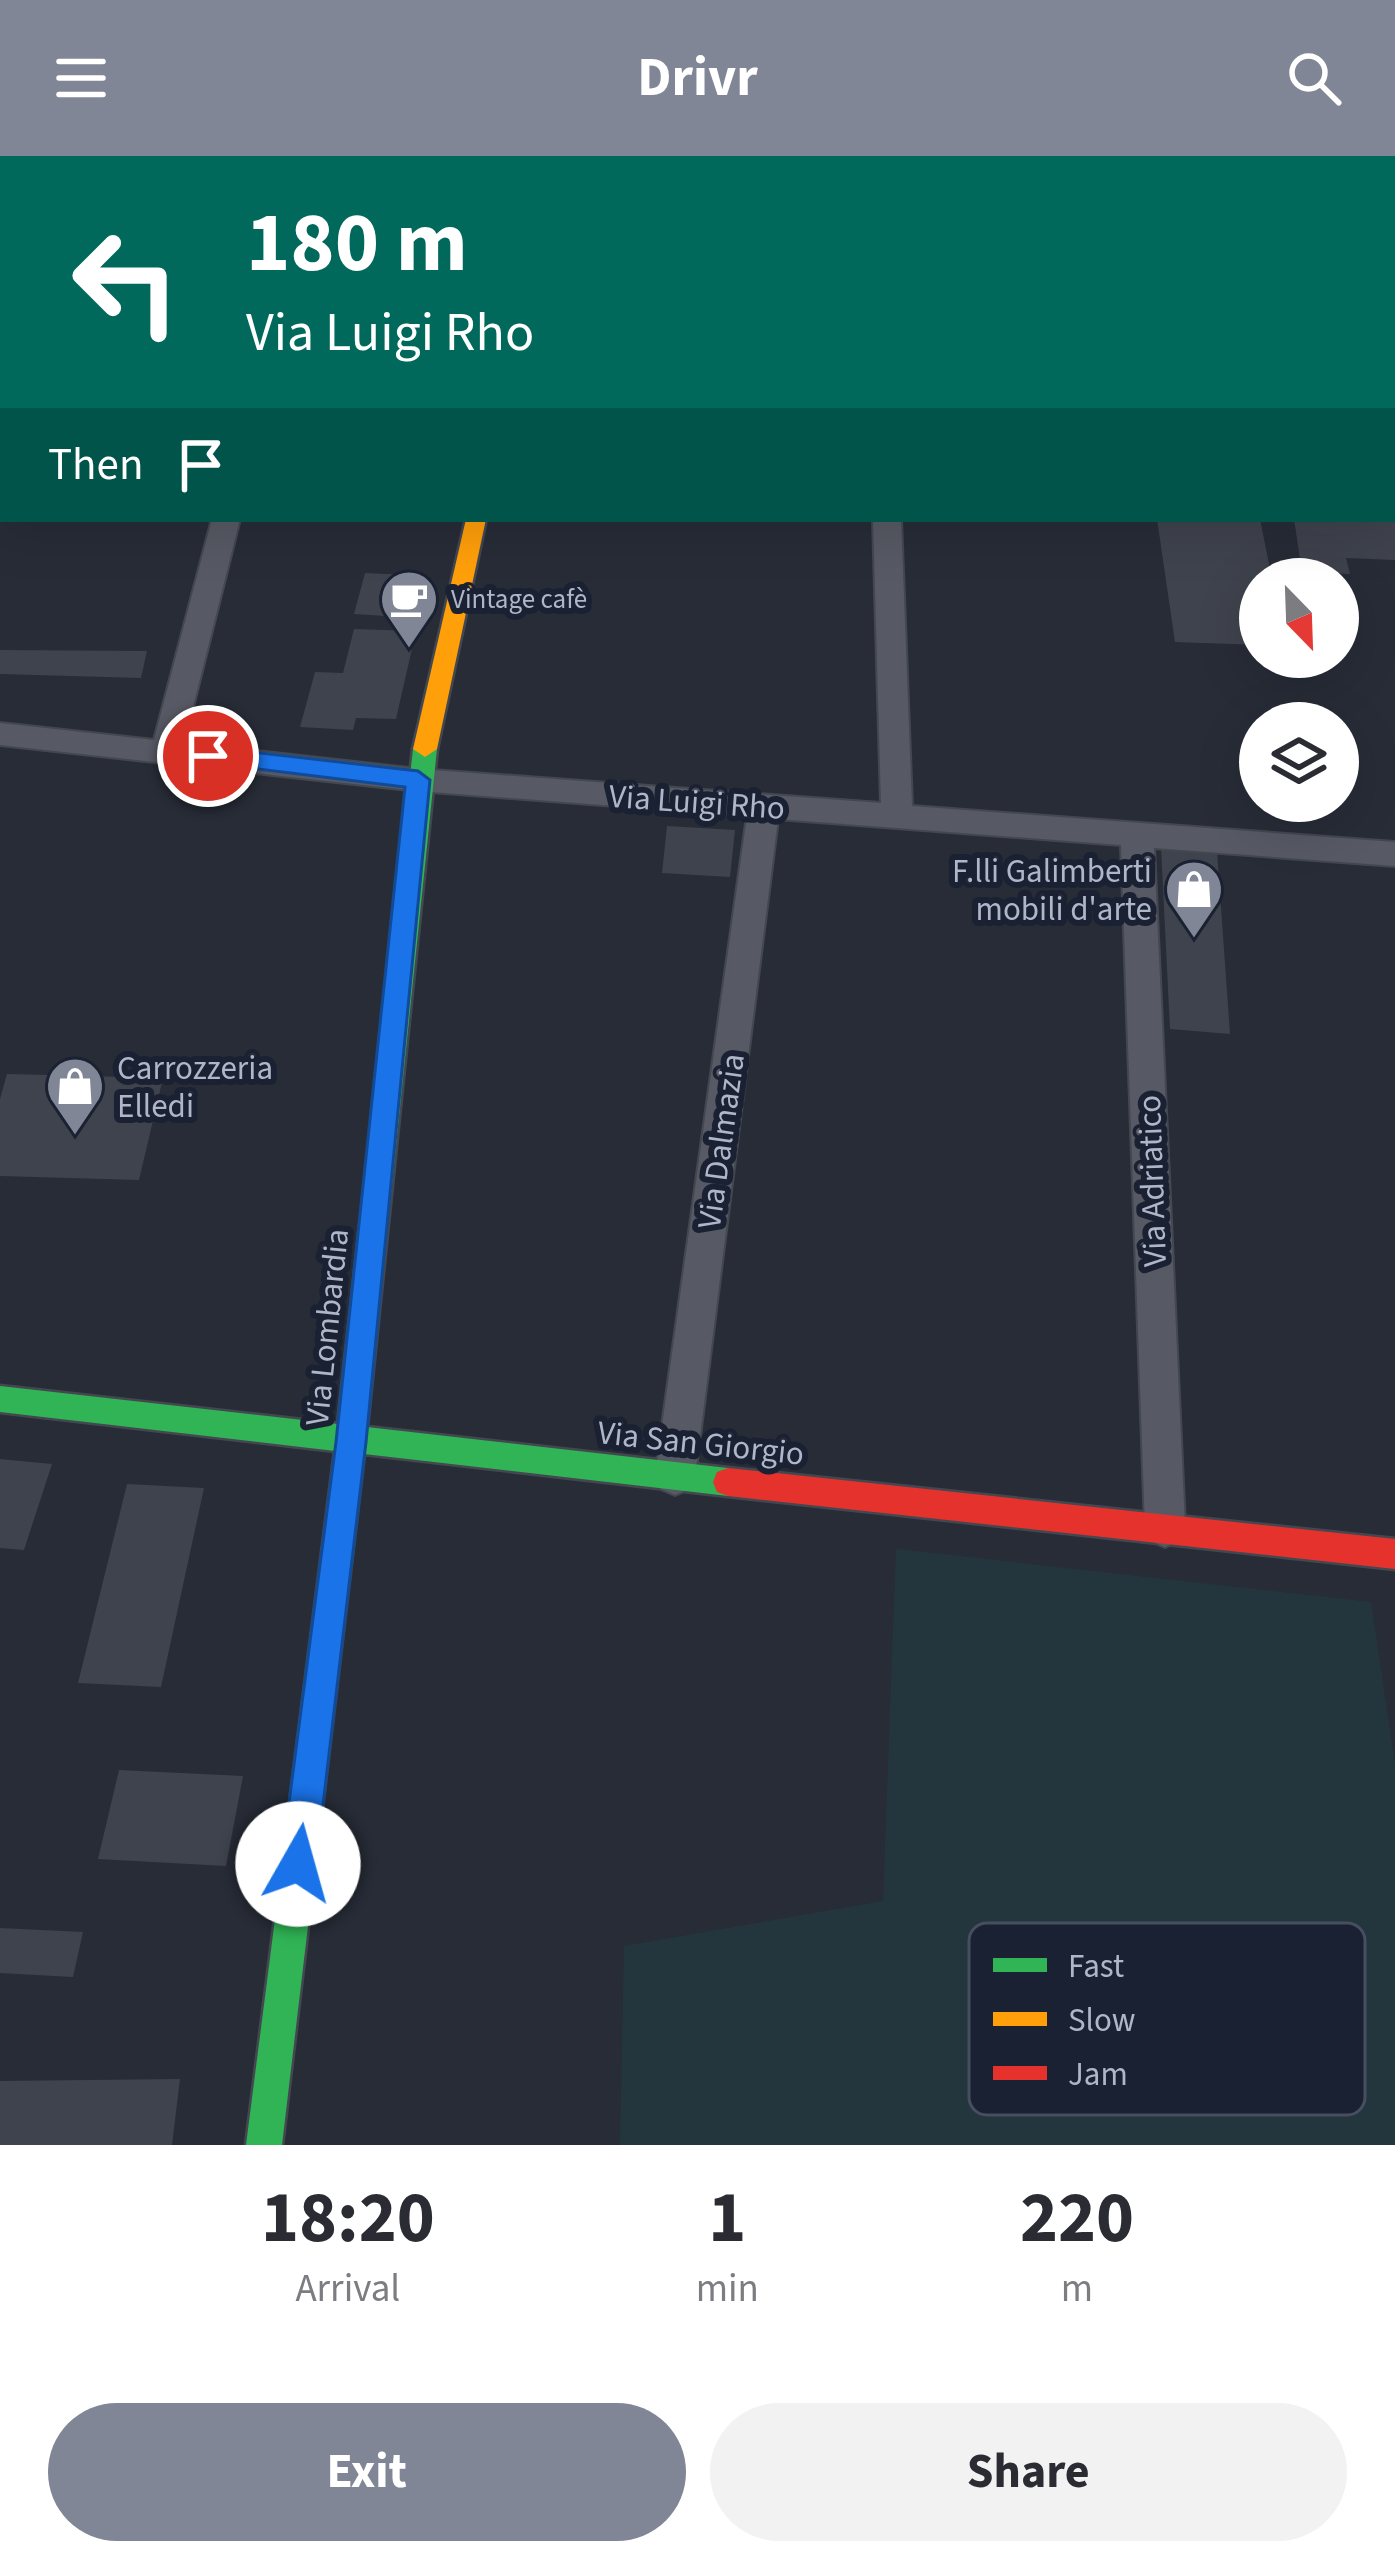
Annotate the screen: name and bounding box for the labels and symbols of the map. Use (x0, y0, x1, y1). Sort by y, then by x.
north arrow (1239, 558, 1359, 678)
cafe icon: Vintage cafè (378, 568, 440, 650)
place label: Vintage cafè (451, 580, 587, 619)
pin (157, 705, 259, 807)
street label: Via Luigi Rho (607, 773, 786, 832)
place label: F.lli Galimberti mobili d'arte (952, 848, 1152, 933)
shop icon: F.lli Galimberti mobili d'arte (1163, 858, 1225, 940)
place label: Carrozzeria Elledi (117, 1045, 273, 1130)
street label: Via Dalmazia (686, 1051, 757, 1232)
shop icon: Carrozzeria Elledi (44, 1055, 106, 1137)
street label: Via Adriatico (1126, 1094, 1179, 1268)
street label: Via Lombardia (294, 1226, 361, 1428)
street label: Via San Giorgio (595, 1409, 806, 1478)
position arrow (235, 1801, 361, 1927)
legend (969, 1923, 1365, 2115)
text: Fast (1068, 1943, 1124, 1990)
text: Slow (1068, 1997, 1136, 2044)
text: Jam (1068, 2051, 1128, 2098)

